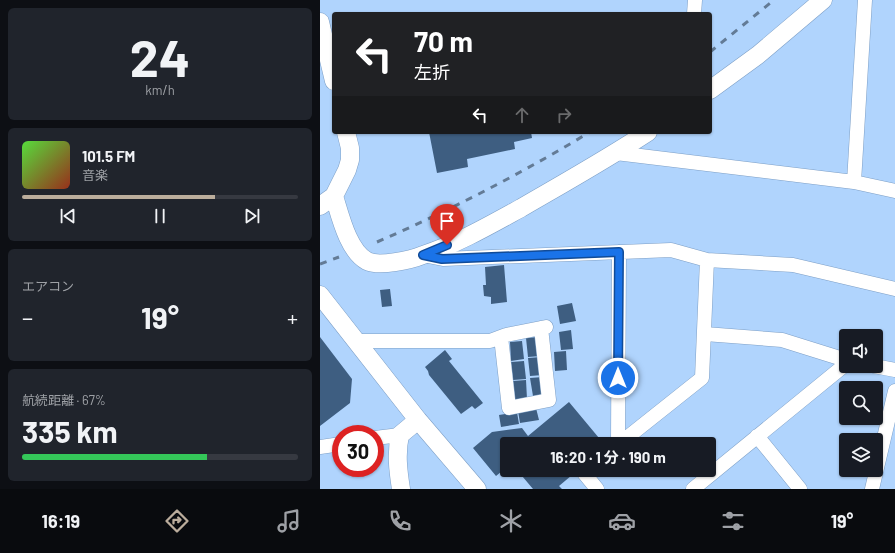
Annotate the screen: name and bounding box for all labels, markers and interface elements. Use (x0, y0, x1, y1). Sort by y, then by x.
text: 70 m (414, 24, 473, 58)
text: 24 (130, 25, 190, 87)
icon: left (348, 28, 400, 80)
text: 左折 (414, 61, 450, 83)
text: km/h (145, 82, 175, 98)
icon: left (469, 104, 491, 126)
icon: ahead (511, 104, 533, 126)
icon: right (553, 104, 575, 126)
text: 101.5 FM (82, 147, 135, 165)
text: 音楽 (82, 167, 108, 183)
pin (430, 204, 464, 245)
icon: previous (57, 205, 79, 227)
icon: pause (149, 205, 171, 227)
icon: next (241, 205, 263, 227)
icon: arrive (436, 210, 458, 232)
text: エアコン (22, 278, 74, 294)
text: 19° (141, 299, 179, 335)
text: − (22, 304, 33, 330)
text: + (287, 304, 298, 330)
map controls (839, 329, 883, 477)
button: sound (839, 329, 883, 373)
position arrow (597, 357, 639, 399)
button: search (839, 381, 883, 425)
text: 航続距離 · 67% (22, 392, 106, 408)
text: 335 km (22, 413, 118, 449)
speed limit sign: 30 (332, 425, 384, 477)
button: layers (839, 433, 883, 477)
text: 16:20 · 1 分 · 190 m (550, 448, 666, 466)
icon: directions (163, 507, 191, 535)
icon: music (275, 507, 303, 535)
icon: phone (386, 507, 414, 535)
icon: climate (497, 507, 525, 535)
icon: car (608, 507, 636, 535)
icon: filters (719, 507, 747, 535)
text: 16:19 (42, 510, 80, 532)
text: 19° (831, 510, 853, 532)

